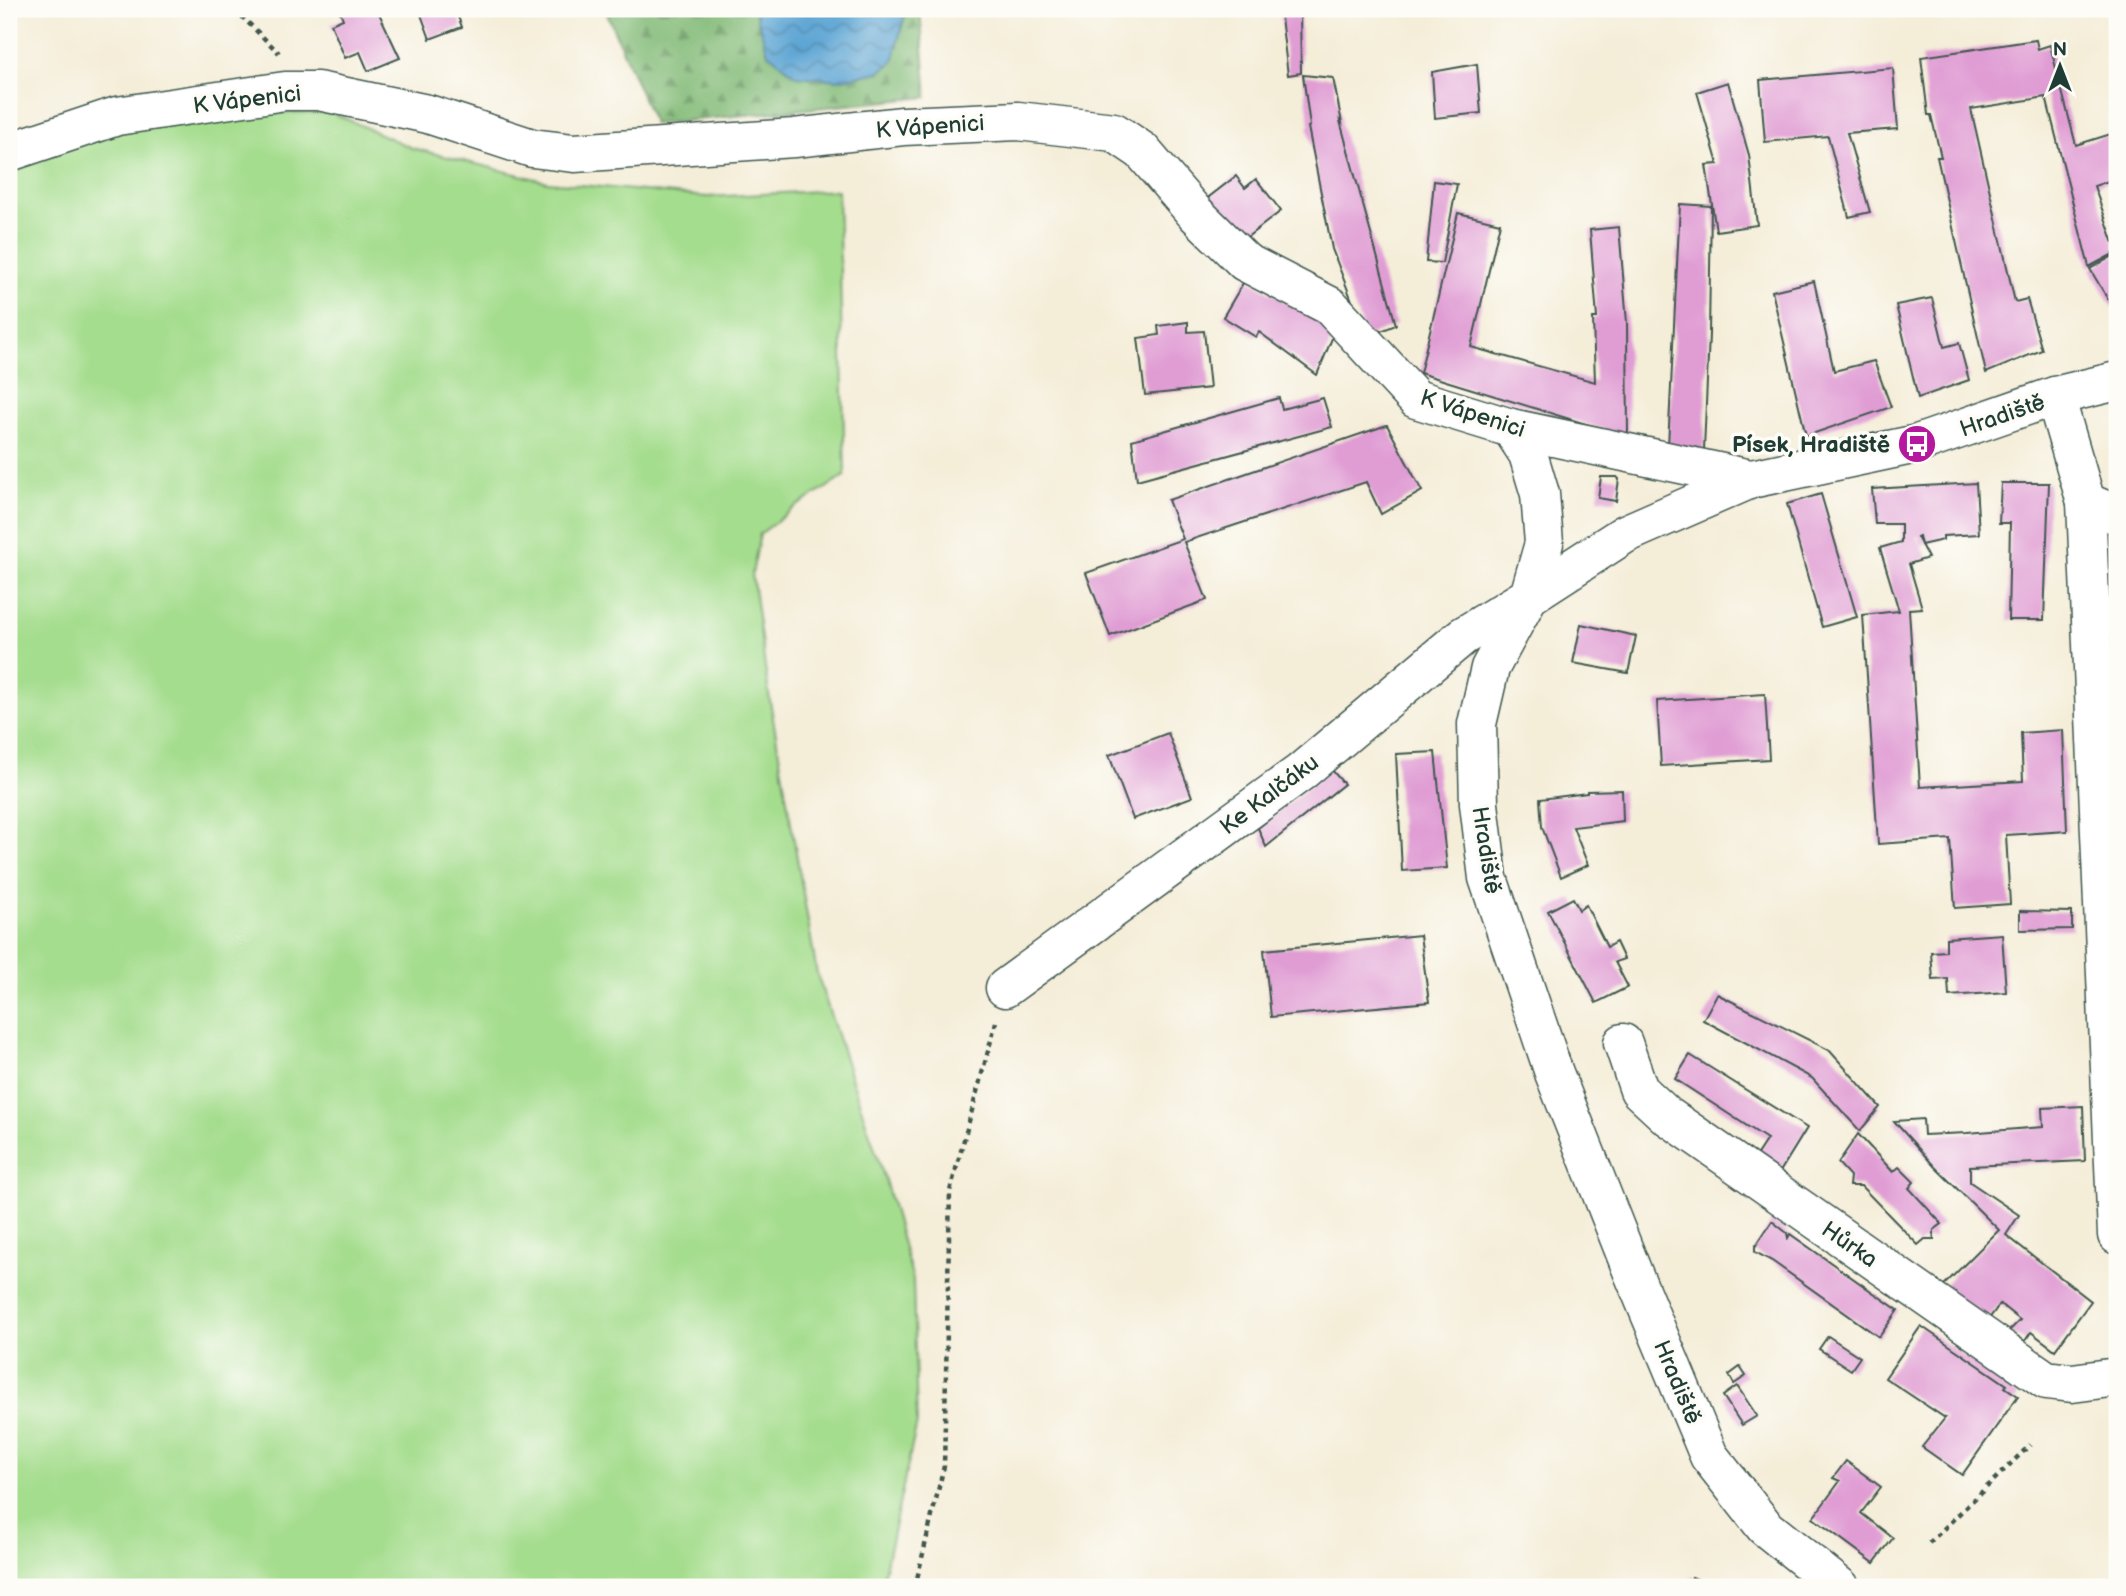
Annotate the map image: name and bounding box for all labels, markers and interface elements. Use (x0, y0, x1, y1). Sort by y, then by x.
north arrow (2024, 32, 2094, 102)
text: N (2053, 39, 2067, 62)
street label: K Vápenici (191, 79, 303, 121)
street label: K Vápenici (875, 109, 985, 145)
street label: K Vápenici (1417, 384, 1529, 444)
street label: Hradiště (1956, 388, 2049, 444)
bus stop icon: Písek, Hradiště (1896, 423, 1938, 465)
place label: Písek, Hradiště (1732, 431, 1890, 459)
street label: Ke Kalčáku (1215, 749, 1324, 841)
street label: Hradiště (1465, 804, 1507, 896)
street label: Hůrka (1816, 1216, 1883, 1274)
street label: Hradiště (1647, 1336, 1707, 1429)

